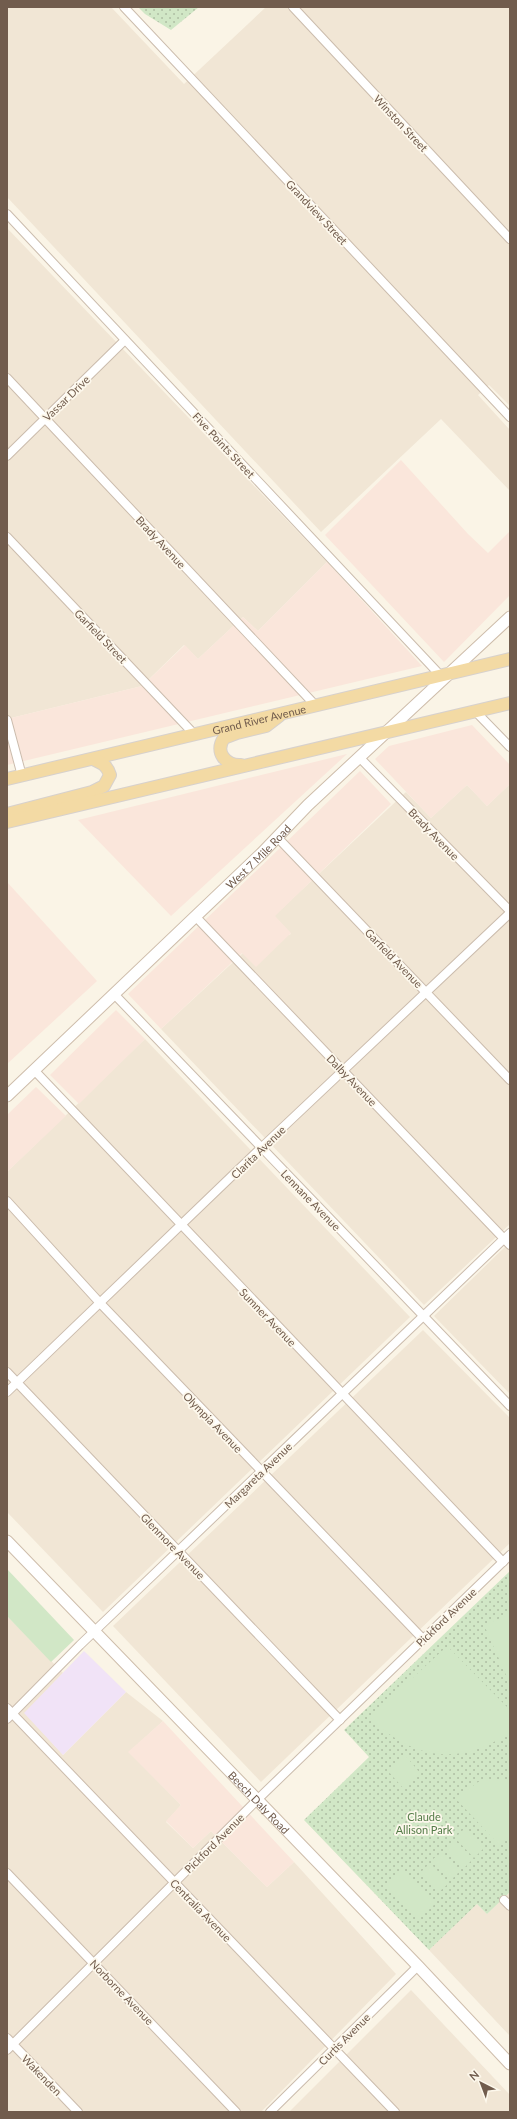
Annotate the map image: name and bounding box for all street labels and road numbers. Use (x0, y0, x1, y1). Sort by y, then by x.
street label: Winston Street (371, 92, 431, 154)
street label: Grandview Street (284, 177, 350, 247)
street label: Vassar Drive (40, 372, 92, 423)
street label: Five Points Street (190, 410, 258, 480)
street label: Brady Avenue (133, 513, 189, 571)
street label: Garfield Street (72, 606, 130, 666)
street label: Grand River Avenue (211, 701, 307, 736)
street label: Brady Avenue (406, 805, 462, 863)
street label: West 7 Mile Road (223, 821, 293, 891)
street label: Garfield Avenue (363, 926, 426, 990)
street label: Dalby Avenue (324, 1052, 380, 1109)
street label: Clarita Avenue (228, 1123, 288, 1181)
street label: Lennane Avenue (279, 1167, 343, 1233)
street label: Sumner Avenue (237, 1285, 299, 1349)
street label: Olympia Avenue (181, 1389, 245, 1455)
street label: Margareta Avenue (222, 1439, 294, 1510)
street label: Glenmore Avenue (138, 1510, 208, 1582)
street label: Pickford Avenue (413, 1585, 479, 1649)
street label: Beech Daly Road (226, 1768, 292, 1836)
street label: Pickford Avenue (182, 1810, 247, 1875)
street label: Centralia Avenue (168, 1876, 234, 1944)
street label: Norborne Avenue (88, 1957, 157, 2027)
street label: Curtis Avenue (315, 2010, 373, 2068)
street label: Wakenden (19, 2052, 65, 2098)

